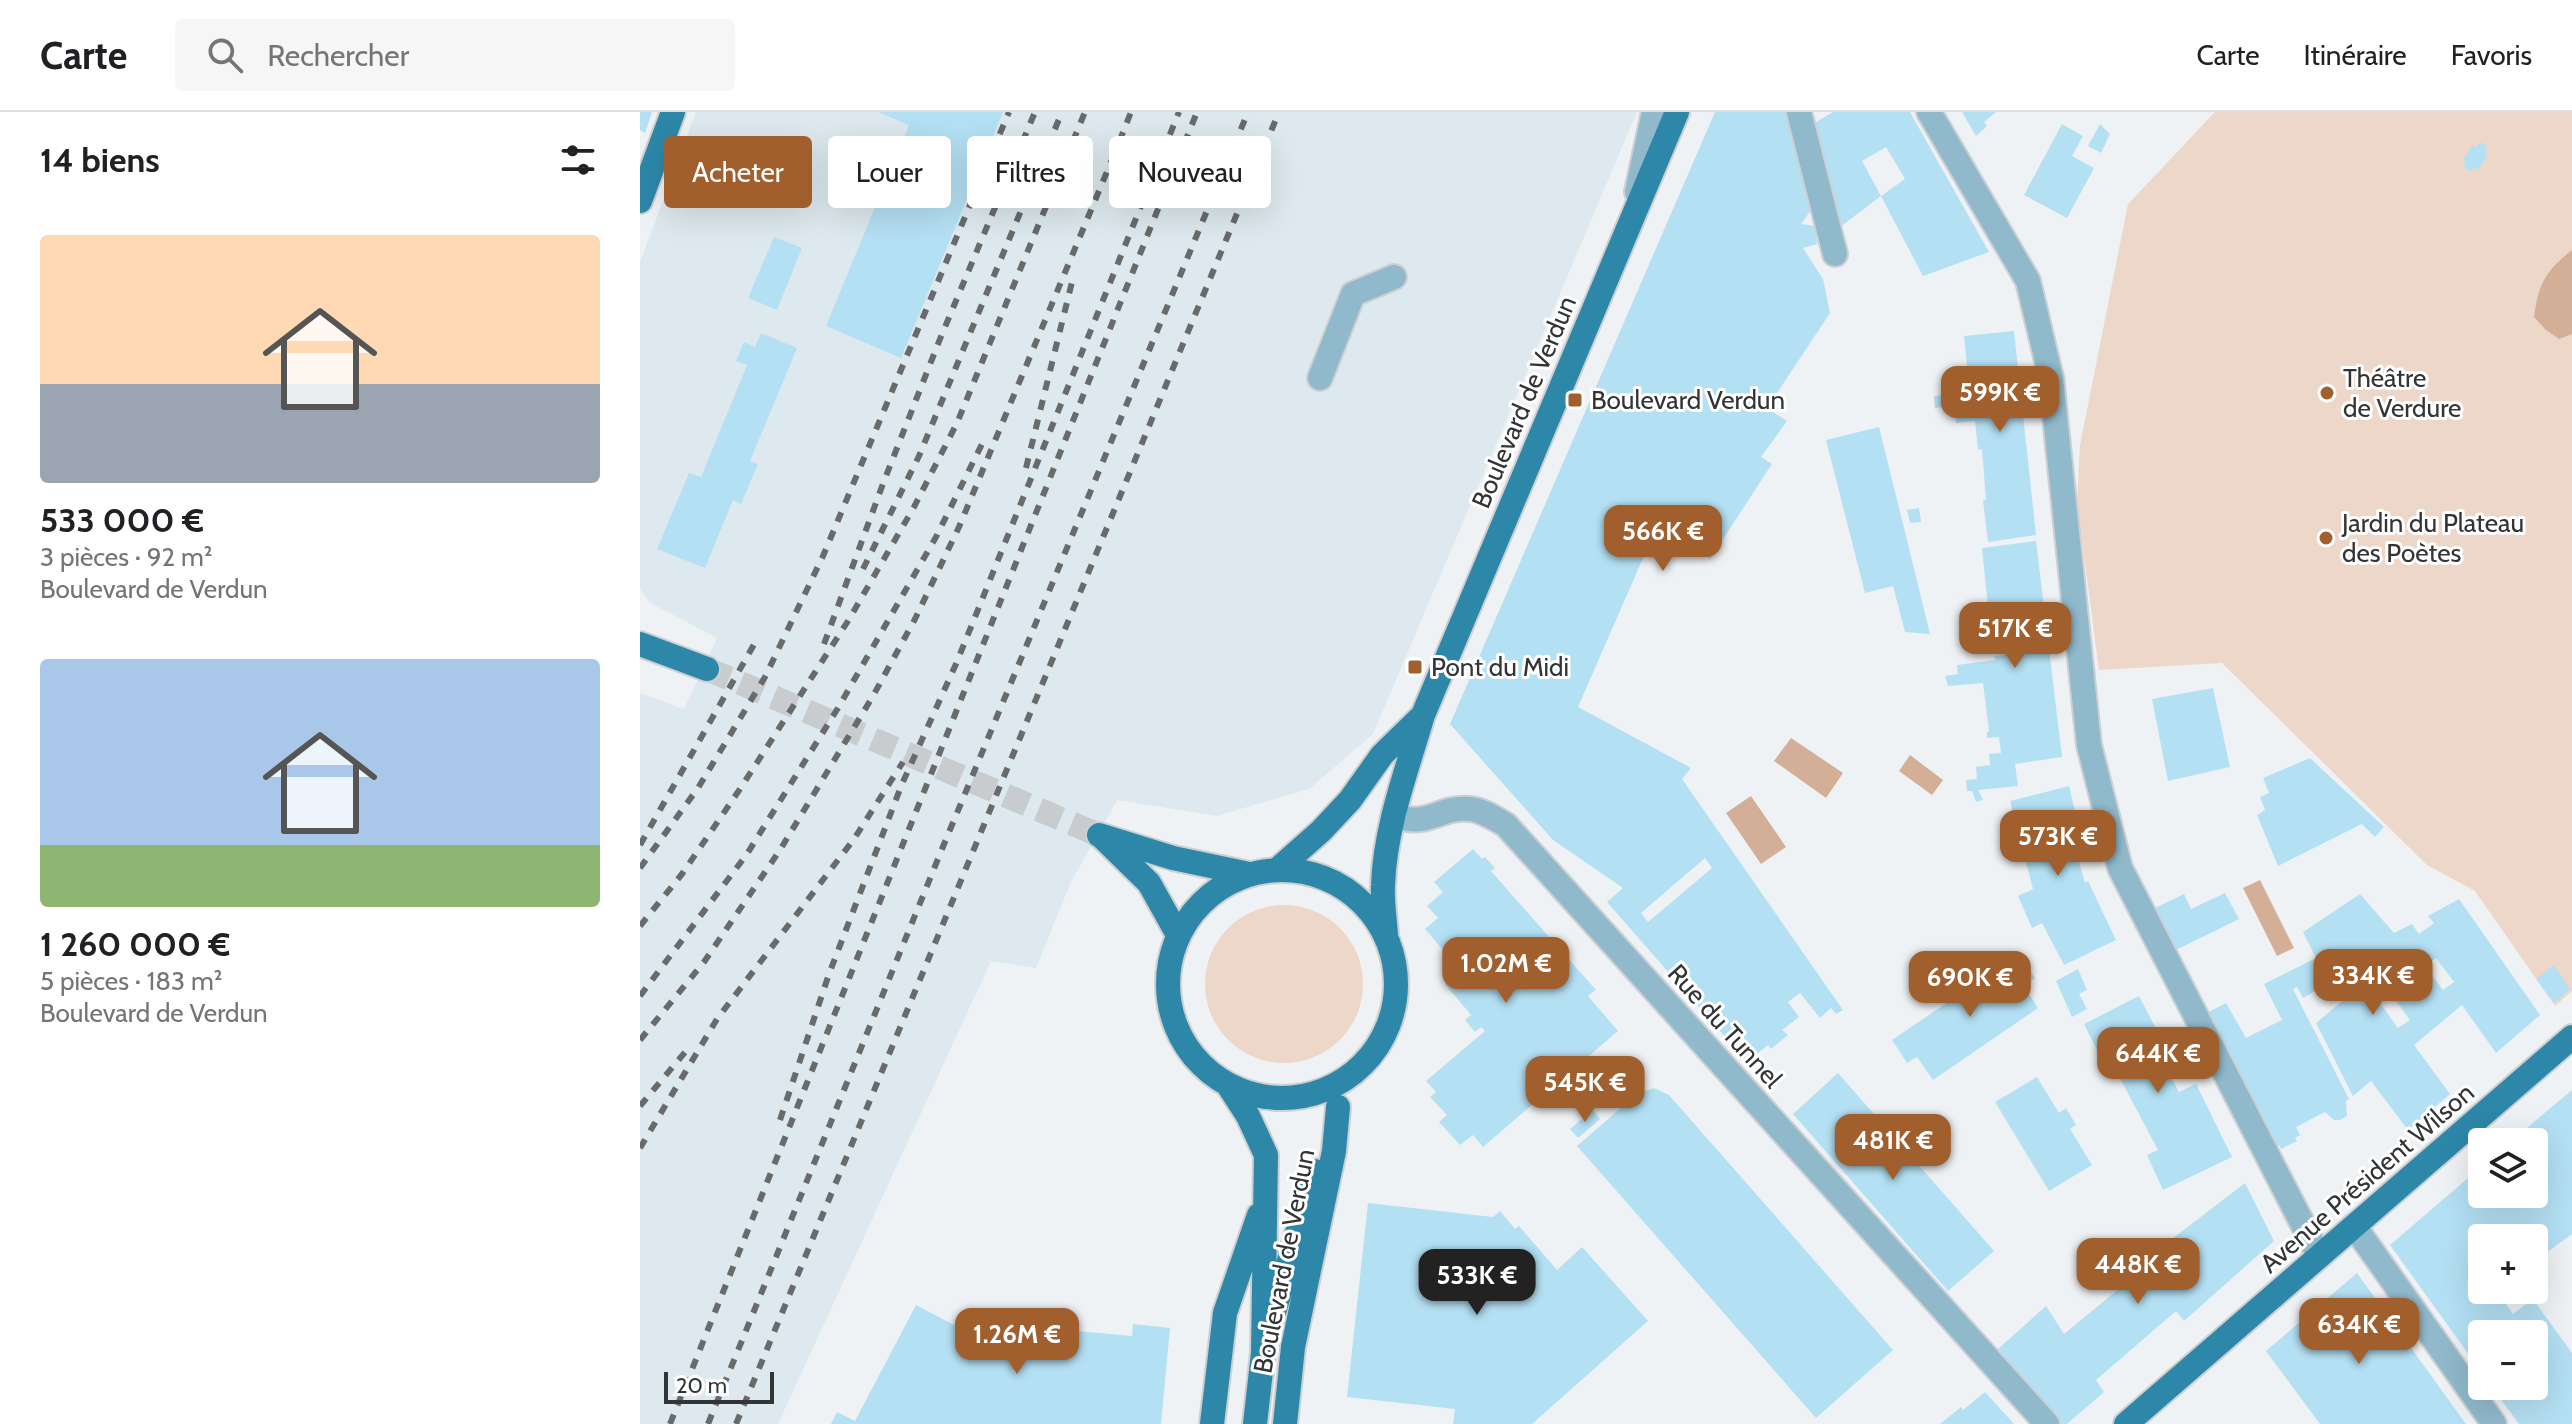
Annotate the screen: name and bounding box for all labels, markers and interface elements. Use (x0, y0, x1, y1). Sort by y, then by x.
search box (175, 19, 735, 91)
text: Carte (40, 32, 127, 79)
icon: search (203, 33, 247, 77)
text: Rechercher (267, 37, 409, 74)
text: Carte (2196, 38, 2260, 72)
text: Itinéraire (2304, 38, 2407, 72)
text: Favoris (2451, 38, 2532, 72)
chip: Acheter (664, 136, 812, 208)
chip: Louer (828, 136, 951, 208)
chip: Filtres (967, 136, 1093, 208)
chip: Nouveau (1109, 136, 1271, 208)
icon: filters (556, 138, 600, 182)
text: 14 biens (40, 139, 160, 181)
icon: home (248, 287, 392, 431)
street label: Boulevard de Verdun (1465, 291, 1583, 513)
place label: Théâtre de Verdure (2343, 362, 2461, 424)
pin: 599K € (1935, 366, 2065, 434)
text: 599K € (1959, 376, 2041, 408)
place label: Boulevard Verdun (1591, 384, 1785, 416)
marker: Théâtre de Verdure (2318, 384, 2336, 402)
marker: Boulevard Verdun (1566, 391, 1584, 409)
text: 533 000 € (40, 499, 204, 541)
pin: 566K € (1598, 505, 1728, 573)
place label: Jardin du Plateau des Poètes (2341, 507, 2524, 569)
text: 566K € (1622, 515, 1704, 547)
marker: Jardin du Plateau des Poètes (2317, 529, 2335, 547)
text: 3 pièces · 92 m² (40, 541, 212, 573)
text: Boulevard de Verdun (40, 573, 268, 605)
pin: 517K € (1950, 602, 2080, 670)
text: 517K € (1977, 612, 2053, 644)
place label: Pont du Midi (1431, 651, 1569, 683)
marker: Pont du Midi (1406, 658, 1424, 676)
icon: home (248, 711, 392, 855)
pin: 573K € (1993, 810, 2123, 878)
text: 573K € (2018, 820, 2098, 852)
text: 1 260 000 € (40, 923, 230, 965)
pin: 1.02M € (1432, 937, 1580, 1005)
text: 1.02M € (1460, 947, 1552, 979)
pin: 334K € (2308, 949, 2438, 1017)
pin: 690K € (1905, 951, 2035, 1019)
street label: Rue du Tunnel (1661, 957, 1789, 1095)
text: 334K € (2332, 959, 2415, 991)
text: 690K € (1927, 961, 2013, 993)
text: 5 pièces · 183 m² (40, 965, 222, 997)
text: Boulevard de Verdun (40, 997, 268, 1029)
pin: 644K € (2093, 1027, 2223, 1095)
text: 644K € (2115, 1037, 2201, 1069)
pin: 545K € (1520, 1056, 1650, 1124)
text: 545K € (1544, 1066, 1626, 1098)
street label: Avenue Président Wilson (2254, 1076, 2480, 1280)
pin: 481K € (1828, 1114, 1958, 1182)
text: 481K € (1853, 1124, 1933, 1156)
map controls (2468, 1128, 2548, 1400)
button: layers (2468, 1128, 2548, 1208)
street label: Boulevard de Verdun (1247, 1146, 1321, 1376)
button: + (2468, 1224, 2548, 1304)
pin: 448K € (2073, 1238, 2203, 1306)
text: 448K € (2095, 1248, 2181, 1280)
pin: 533K € (1412, 1249, 1542, 1317)
text: 533K € (1437, 1259, 1517, 1291)
pin: 634K € (2294, 1298, 2424, 1366)
pin: 1.26M € (943, 1308, 1091, 1376)
text: 634K € (2317, 1308, 2401, 1340)
text: 1.26M € (973, 1318, 1061, 1350)
button: − (2468, 1320, 2548, 1400)
scale bar (664, 1368, 774, 1404)
text: 20 m (676, 1372, 727, 1399)

